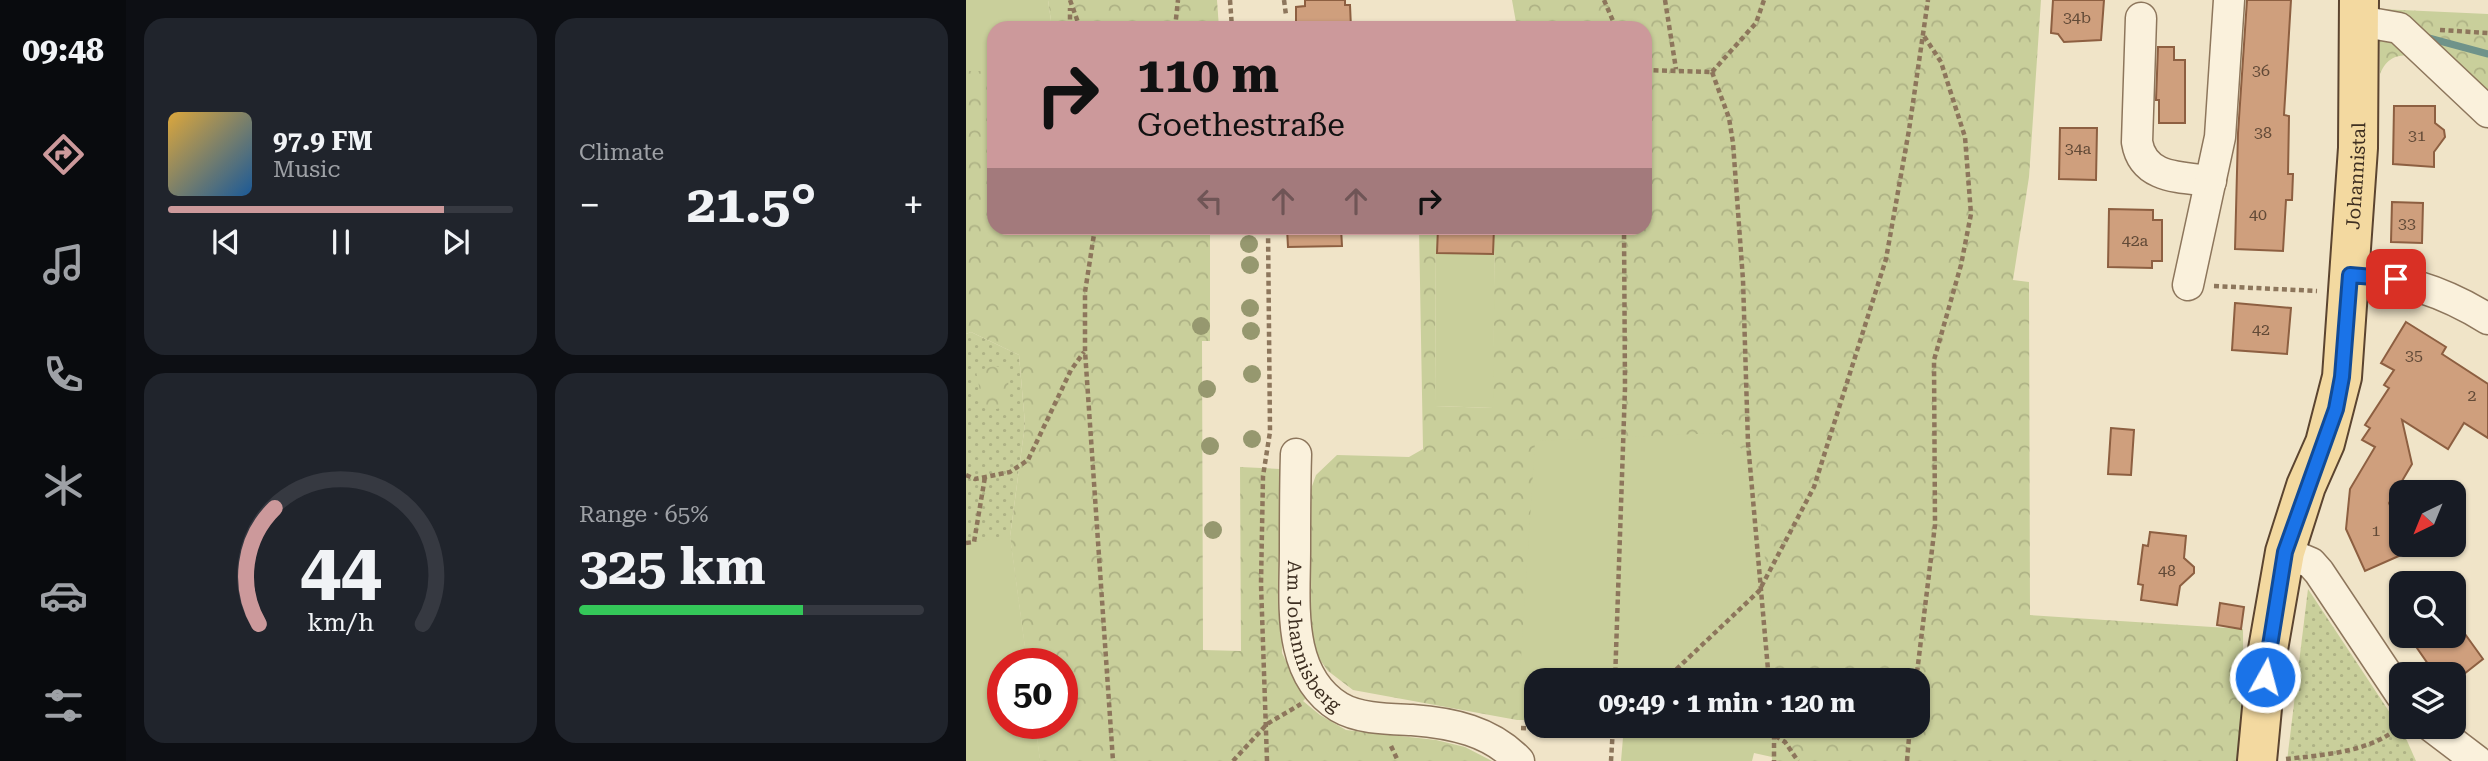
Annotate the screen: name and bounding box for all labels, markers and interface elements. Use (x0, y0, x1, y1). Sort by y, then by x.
house number: 34b (2063, 8, 2091, 27)
text: 09:48 (22, 31, 104, 69)
text: 110 m (1137, 47, 1279, 104)
icon: right (1022, 49, 1113, 140)
house number: 36 (2252, 61, 2270, 80)
text: Goethestraße (1137, 106, 1345, 144)
street label: Johannistal (2341, 122, 2370, 230)
house number: 38 (2254, 123, 2272, 142)
text: 97.9 FM (273, 126, 373, 156)
house number: 31 (2408, 126, 2426, 145)
icon: directions (39, 130, 88, 179)
text: Climate (579, 139, 664, 166)
house number: 34a (2065, 139, 2092, 158)
text: Music (273, 156, 340, 183)
text: 21.5° (687, 174, 816, 235)
icon: left (1191, 182, 1229, 220)
icon: ahead (1264, 182, 1302, 220)
icon: ahead (1337, 182, 1375, 220)
icon: right (1410, 182, 1448, 220)
text: − (579, 183, 600, 227)
text: + (903, 183, 924, 227)
house number: 40 (2249, 205, 2267, 224)
house number: 33 (2398, 214, 2416, 233)
icon: previous (207, 223, 245, 261)
icon: pause (322, 223, 360, 261)
icon: next (437, 223, 475, 261)
house number: 42a (2122, 231, 2149, 250)
icon: music (39, 240, 88, 289)
pin (2366, 249, 2426, 309)
icon: arrive (2377, 260, 2415, 298)
house number: 42 (2252, 320, 2270, 339)
house number: 35 (2405, 346, 2423, 365)
icon: phone (39, 350, 88, 399)
house number: 2 (2468, 386, 2477, 405)
icon: climate (39, 461, 88, 510)
north arrow (2389, 480, 2466, 556)
map controls (2389, 480, 2466, 739)
text: Range · 65% (579, 501, 708, 528)
house number: 1 (2372, 521, 2381, 540)
text: 44 (300, 527, 381, 612)
text: 325 km (579, 536, 766, 597)
street label: Am Johannisberg (1283, 560, 1346, 717)
house number: 48 (2158, 561, 2176, 580)
icon: car (39, 571, 88, 620)
button: search (2389, 571, 2466, 648)
text: km/h (307, 608, 374, 637)
position arrow (2228, 640, 2302, 714)
speed limit sign: 50 (987, 648, 1078, 739)
button: layers (2389, 662, 2466, 739)
icon: filters (39, 681, 88, 730)
text: 09:49 · 1 min · 120 m (1599, 688, 1855, 718)

